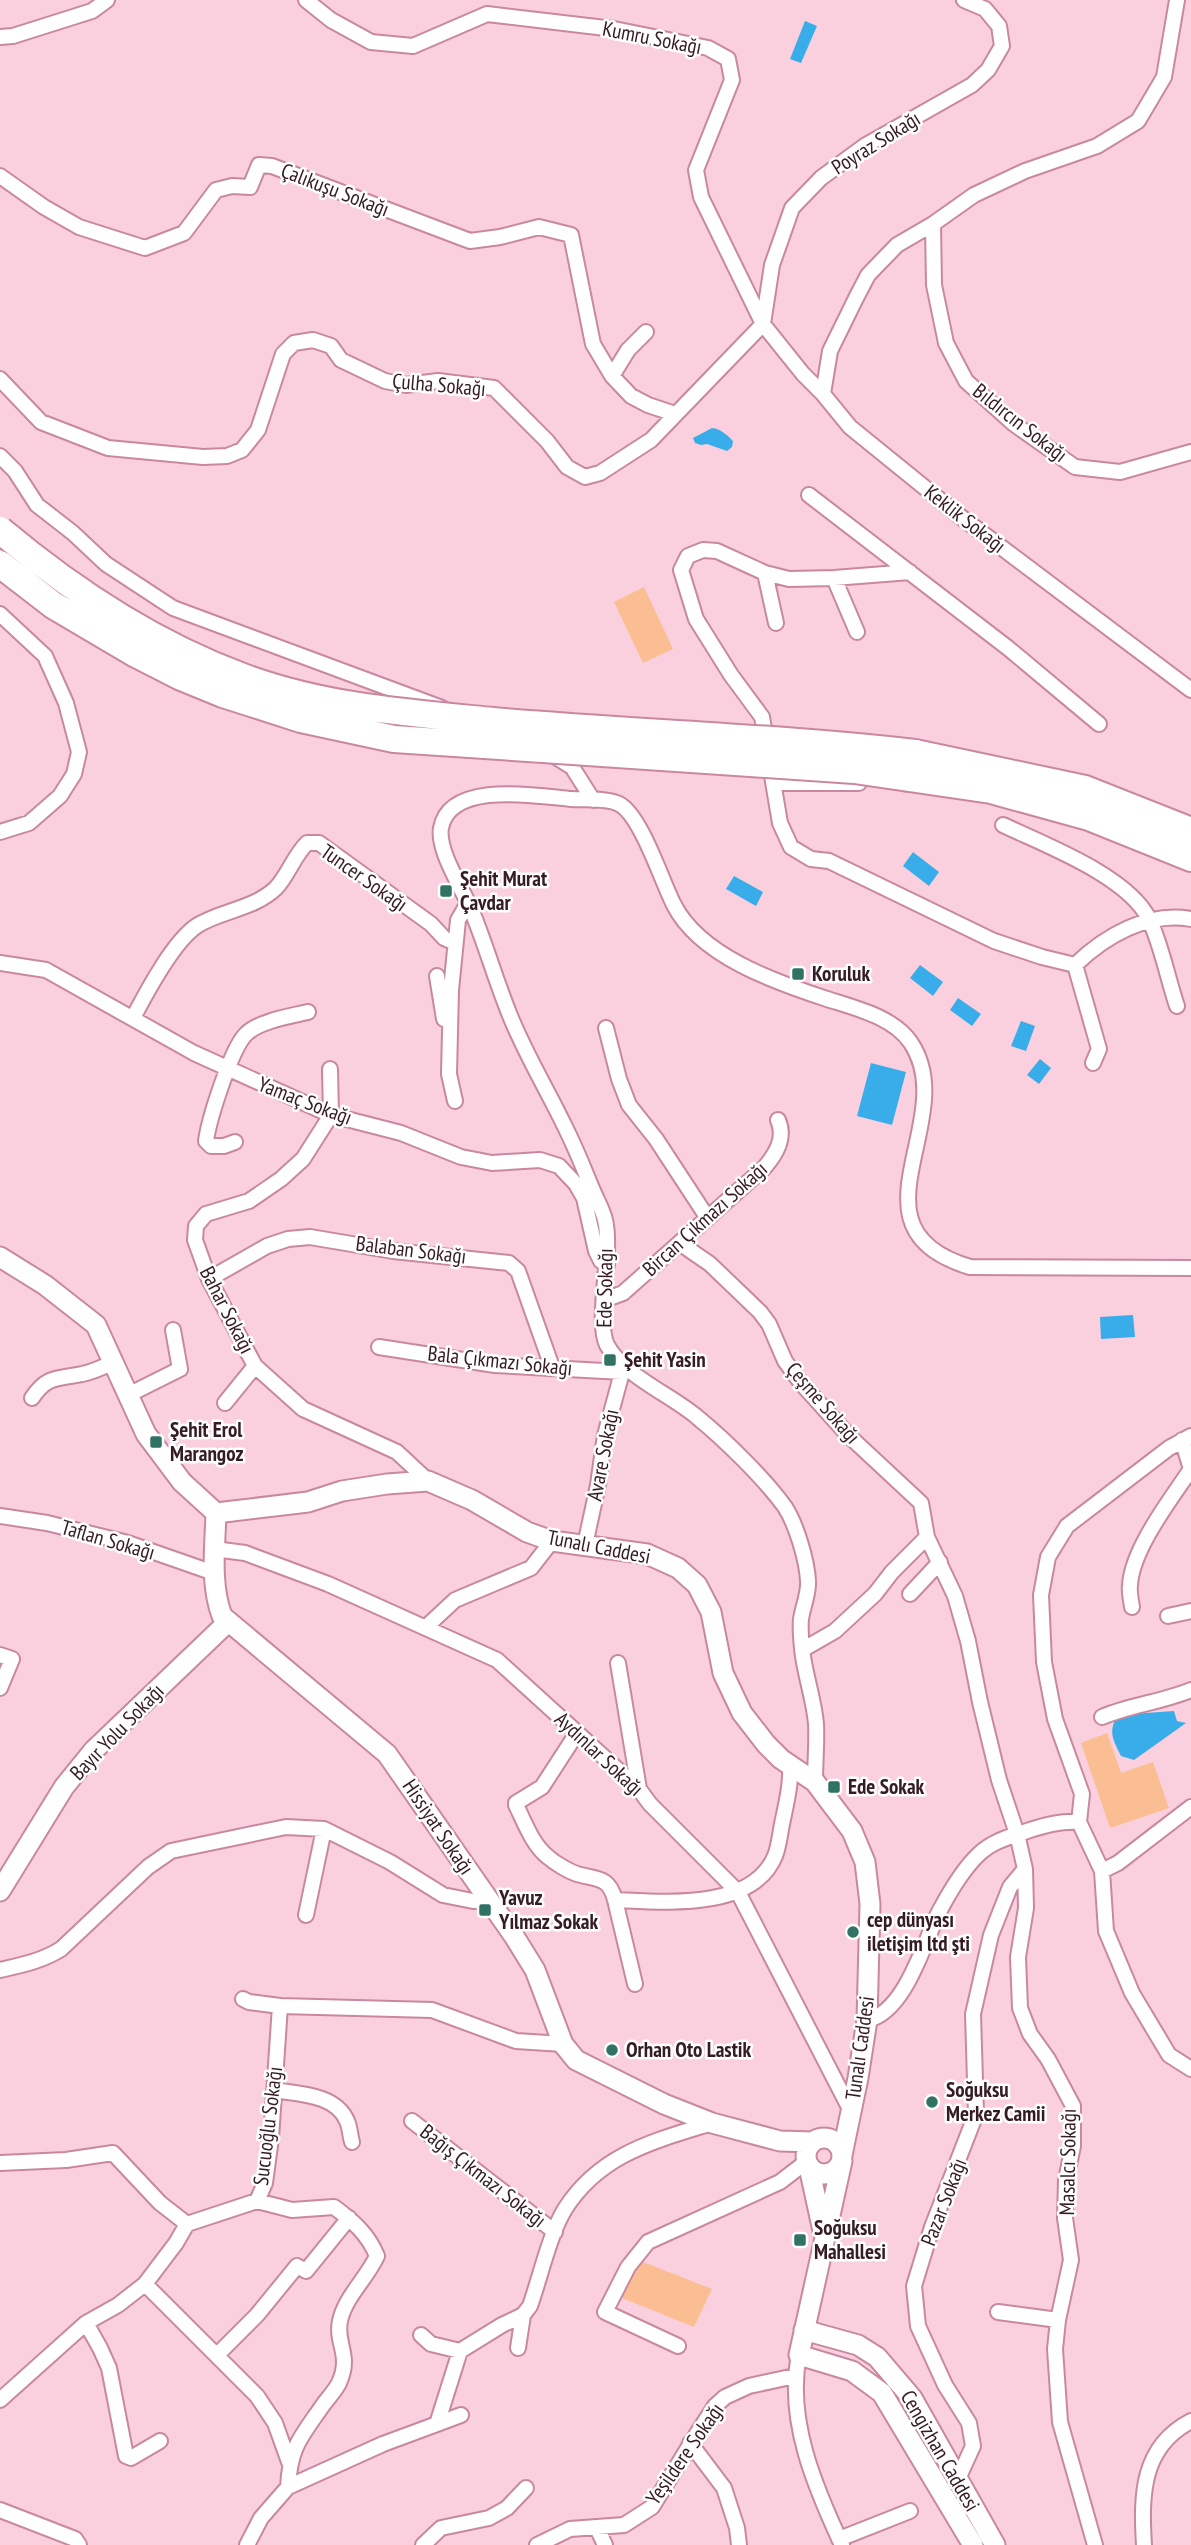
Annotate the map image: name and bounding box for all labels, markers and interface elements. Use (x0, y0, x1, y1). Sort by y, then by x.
street label: Kumru Sokağı (600, 15, 704, 60)
street label: Poyraz Sokağı (826, 105, 925, 180)
street label: Çalıkuşu Sokağı (277, 157, 393, 222)
street label: Çulha Sokağı (391, 367, 487, 402)
street label: Bıldırcın Sokağı (968, 377, 1073, 468)
street label: Keklik Sokağı (919, 478, 1011, 559)
street label: Tuncer Sokağı (316, 838, 413, 917)
place label: Şehit Murat Çavdar (460, 865, 547, 916)
marker: Şehit Murat Çavdar (438, 883, 454, 899)
place label: Koruluk (812, 960, 870, 987)
marker: Koruluk (790, 966, 806, 982)
street label: Yamaç Sokağı (254, 1070, 356, 1131)
street label: Bircan Çıkmazı Sokağı (637, 1155, 773, 1282)
street label: Balaban Sokağı (354, 1229, 468, 1270)
street label: Ede Sokağı (590, 1248, 619, 1328)
street label: Bahar Sokağı (194, 1262, 261, 1358)
street label: Bala Çıkmazı Sokağı (426, 1339, 574, 1382)
place label: Şehit Yasin (624, 1346, 706, 1373)
marker: Şehit Yasin (602, 1352, 618, 1368)
street label: Çeşme Sokağı (780, 1356, 866, 1449)
street label: Avare Sokağı (580, 1407, 625, 1503)
place label: Şehit Erol Marangoz (170, 1416, 243, 1467)
marker: Şehit Erol Marangoz (148, 1434, 164, 1450)
street label: Taflan Sokağı (58, 1513, 158, 1566)
street label: Tunalı Caddesi (545, 1523, 653, 1570)
street label: Bayır Yolu Sokağı (64, 1678, 170, 1786)
street label: Aydınlar Sokağı (549, 1706, 649, 1802)
place label: Ede Sokak (848, 1773, 925, 1800)
street label: Hissiyat Sokağı (397, 1774, 480, 1880)
marker: Ede Sokak (826, 1779, 842, 1795)
place label: Yavuz Yılmaz Sokak (498, 1884, 598, 1935)
marker: Yavuz Yılmaz Sokak (477, 1902, 493, 1918)
place label: cep dünyası iletişim ltd şti (867, 1906, 970, 1957)
marker: cep dünyası iletişim ltd şti (845, 1924, 861, 1940)
street label: Tunalı Caddesi (839, 1994, 880, 2102)
place label: Orhan Oto Lastik (626, 2036, 751, 2063)
marker: Orhan Oto Lastik (604, 2042, 620, 2058)
street label: Sucuoğlu Sokağı (247, 2065, 288, 2187)
place label: Soğuksu Merkez Camii (946, 2076, 1046, 2127)
marker: Soğuksu Merkez Camii (924, 2094, 940, 2110)
street label: Masalcı Sokağı (1053, 2108, 1082, 2216)
street label: Bağış Çıkmazı Sokağı (415, 2118, 552, 2233)
street label: Pazar Sokağı (914, 2154, 973, 2249)
place label: Soğuksu Mahallesi (814, 2214, 886, 2265)
marker: Soğuksu Mahallesi (792, 2232, 808, 2248)
street label: Cengizhan Caddesi (895, 2385, 986, 2516)
street label: Yeşildere Sokağı (640, 2398, 730, 2510)

